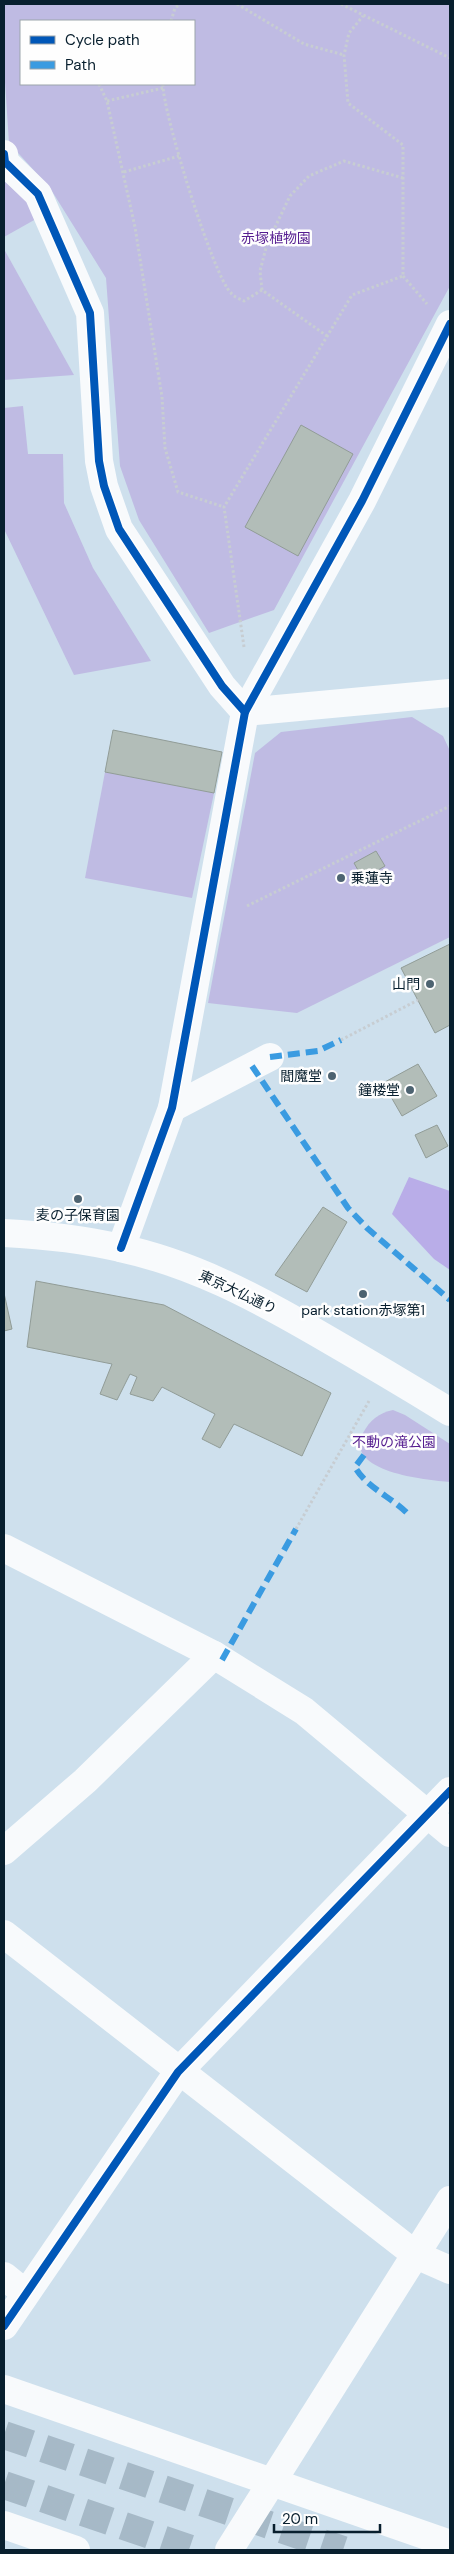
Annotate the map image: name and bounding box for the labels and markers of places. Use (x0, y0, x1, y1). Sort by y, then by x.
place label: 乗蓮寺 (351, 869, 393, 887)
marker: 乗蓮寺 (335, 872, 347, 884)
place label: 山門 (392, 975, 420, 993)
marker: 山門 (424, 978, 436, 990)
place label: 閻魔堂 (280, 1067, 322, 1085)
marker: 閻魔堂 (326, 1070, 338, 1082)
place label: 鐘楼堂 (358, 1081, 400, 1099)
marker: 鐘楼堂 (404, 1084, 416, 1096)
marker: 麦の子保育園 (72, 1193, 84, 1205)
place label: 麦の子保育園 (36, 1206, 120, 1224)
marker: park station赤塚第1 (357, 1288, 369, 1300)
place label: park station赤塚第1 (301, 1301, 425, 1319)

